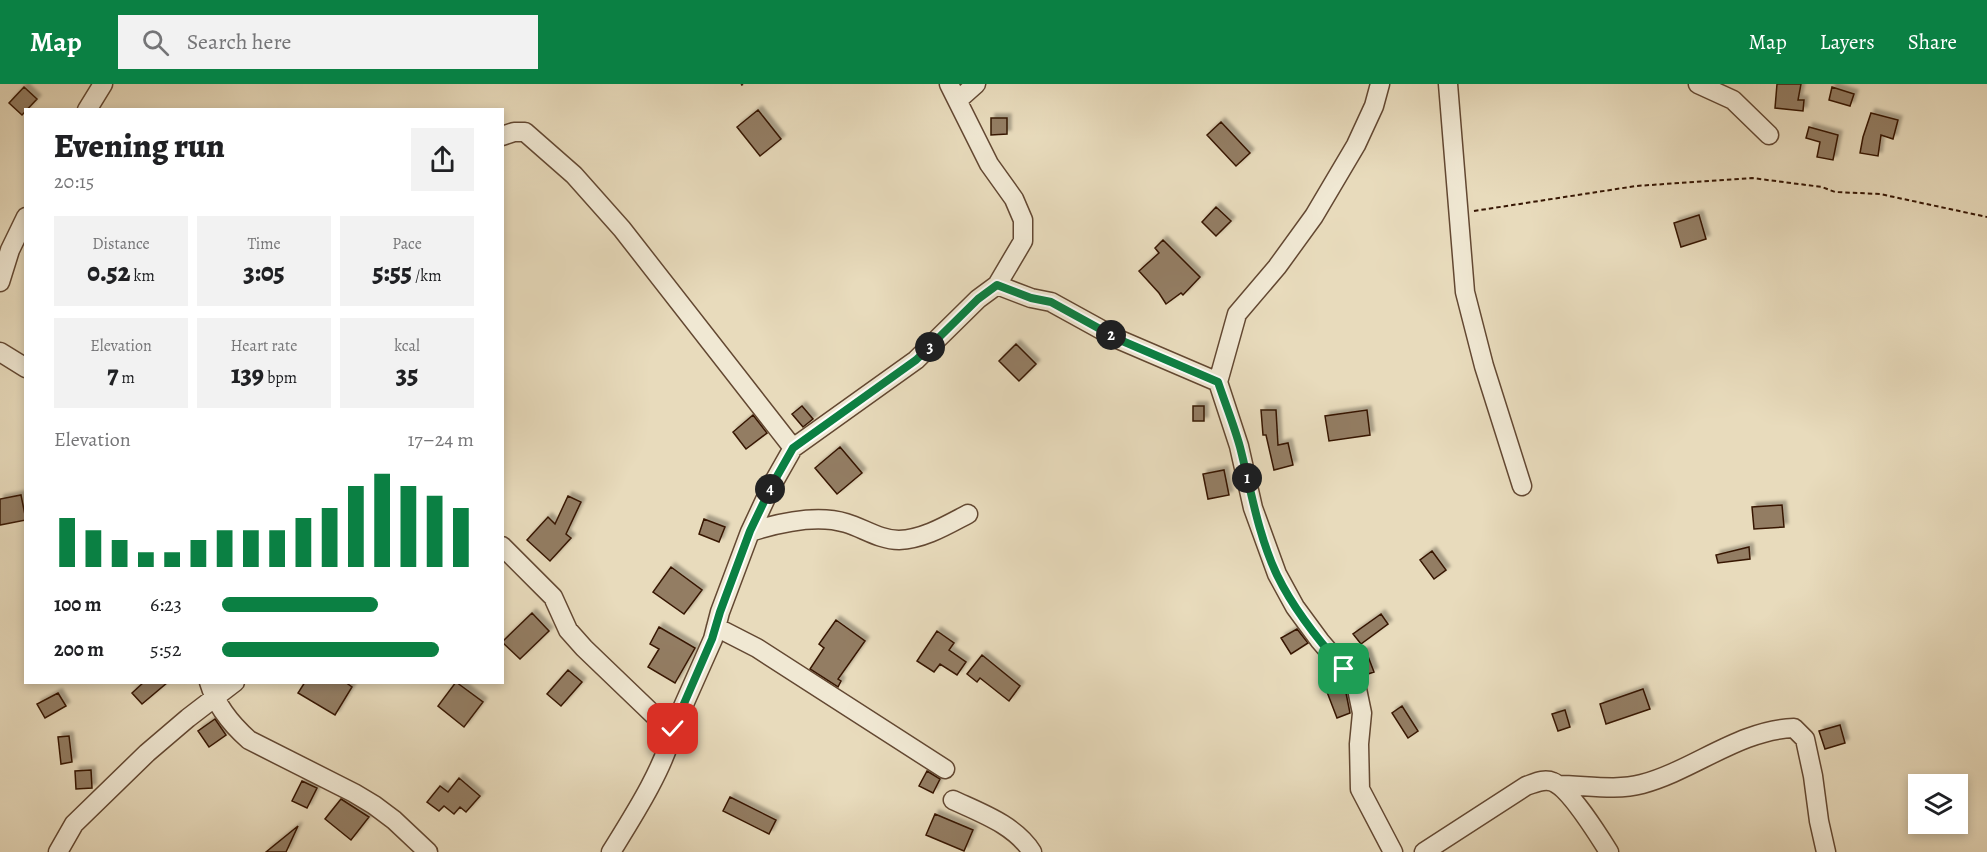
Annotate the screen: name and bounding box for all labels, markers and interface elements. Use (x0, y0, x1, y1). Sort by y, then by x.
search box (118, 15, 538, 69)
text: Map (30, 23, 82, 61)
icon: search (139, 26, 172, 59)
text: Search here (187, 27, 291, 57)
text: Map (1748, 28, 1787, 56)
text: Layers (1820, 28, 1875, 56)
text: Share (1908, 28, 1957, 56)
text: Evening run (54, 123, 225, 168)
button: share (411, 128, 474, 191)
text: 20:15 (54, 168, 94, 195)
text: Distance (92, 233, 150, 255)
text: Time (247, 233, 281, 255)
text: Pace (392, 233, 422, 255)
text: 0.52 (87, 255, 130, 290)
text: 3:05 (243, 255, 285, 290)
text: 5:55 (372, 255, 412, 290)
text: km (130, 265, 155, 287)
text: /km (412, 265, 442, 287)
pin: 2 (1096, 320, 1126, 350)
text: 2 (1107, 324, 1115, 346)
pin: 3 (915, 332, 945, 362)
text: Elevation (90, 335, 152, 357)
text: Heart rate (231, 335, 297, 357)
text: kcal (394, 335, 420, 357)
text: 3 (927, 336, 933, 358)
text: 7 (107, 357, 118, 392)
text: 139 (231, 357, 264, 392)
text: 35 (396, 357, 418, 392)
text: m (118, 367, 135, 389)
text: bpm (264, 367, 297, 389)
text: Elevation (54, 426, 131, 453)
text: 17–24 m (407, 426, 474, 453)
pin: 1 (1232, 463, 1262, 493)
text: 1 (1244, 467, 1250, 489)
pin: 4 (755, 474, 785, 504)
text: 4 (766, 478, 774, 500)
text: 100 m (54, 591, 102, 618)
text: 6:23 (150, 591, 182, 618)
text: 200 m (54, 636, 104, 663)
text: 5:52 (150, 636, 181, 663)
pin (1318, 643, 1369, 694)
icon: arrive (1327, 652, 1360, 685)
pin (647, 703, 698, 754)
icon: check (656, 712, 689, 745)
map controls (1908, 774, 1968, 834)
button: layers (1908, 774, 1968, 834)

